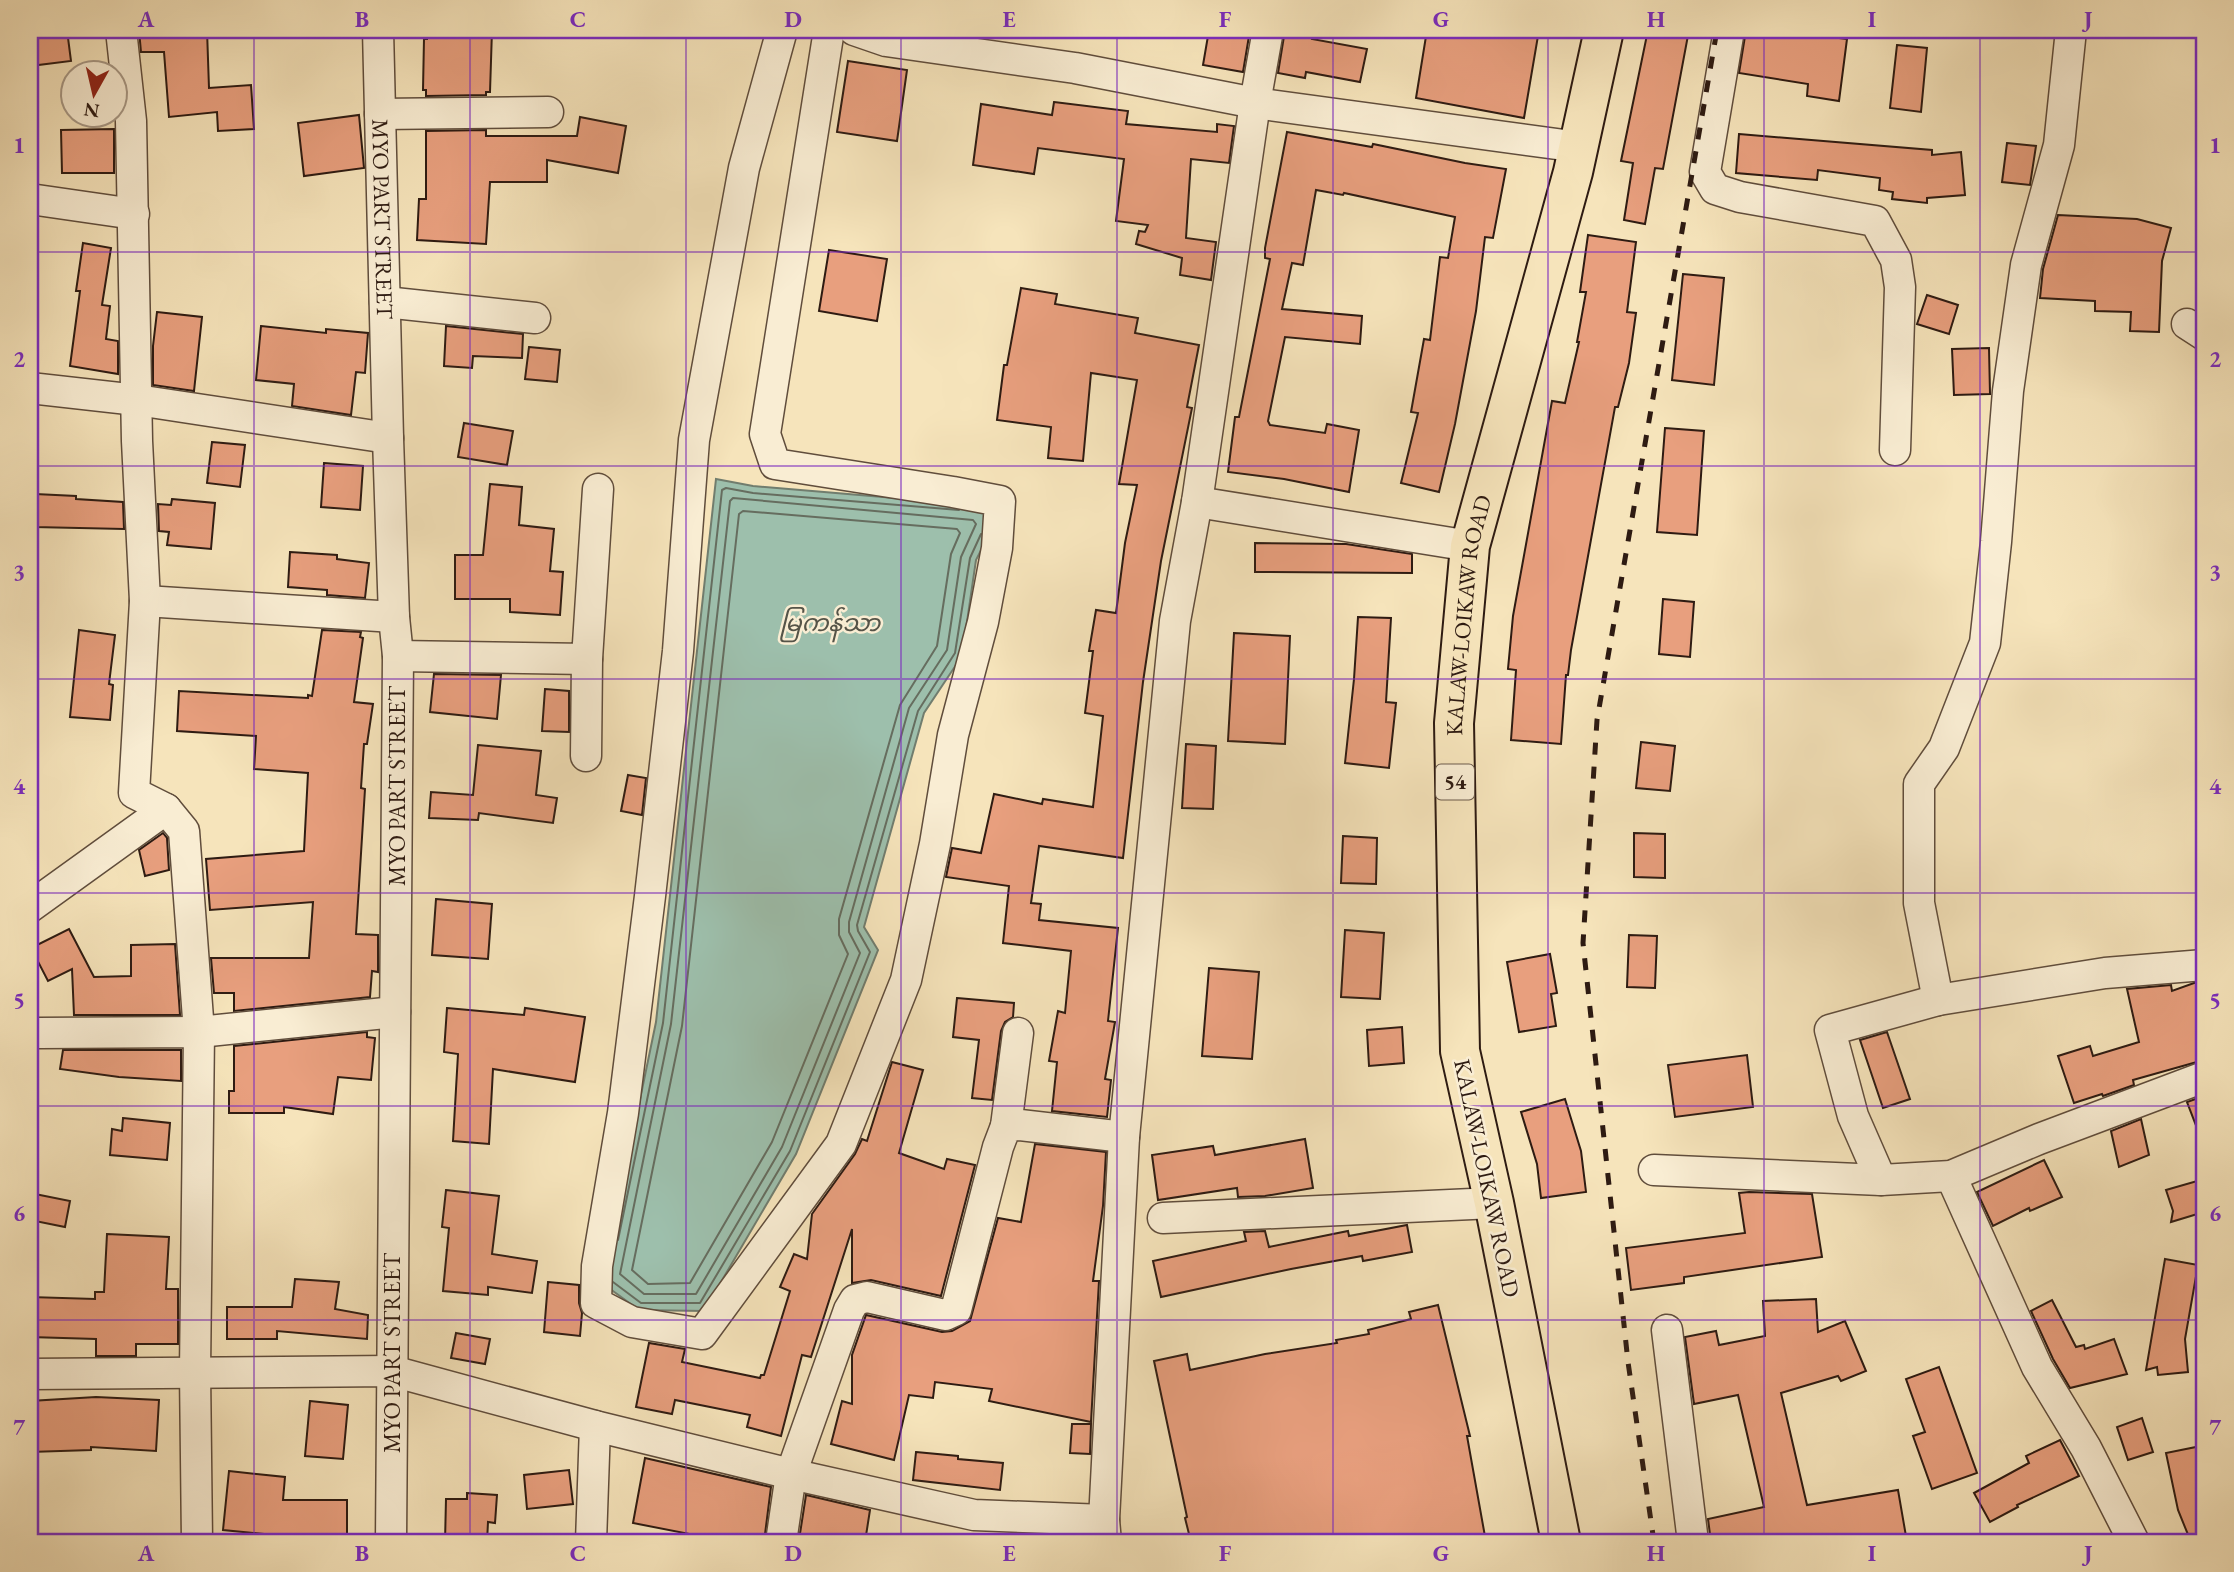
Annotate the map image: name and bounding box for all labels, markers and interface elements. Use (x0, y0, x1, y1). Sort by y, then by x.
text: A (137, 4, 155, 34)
text: B (355, 4, 369, 34)
text: C (570, 4, 586, 34)
text: D (784, 4, 802, 34)
text: E (1002, 4, 1016, 34)
text: F (1219, 4, 1232, 34)
text: G (1433, 4, 1449, 34)
text: H (1647, 4, 1665, 34)
text: I (1868, 4, 1876, 34)
text: J (2082, 4, 2093, 34)
north arrow (60, 60, 130, 130)
text: N (82, 97, 101, 124)
street label: MYO PART STREET (365, 118, 400, 320)
text: 1 (13, 130, 25, 160)
text: 1 (2209, 130, 2221, 160)
text: 2 (13, 344, 25, 374)
text: 2 (2209, 344, 2221, 374)
street label: KALAW-LOIKAW ROAD (1439, 492, 1498, 736)
text: 3 (13, 557, 25, 587)
text: 3 (2209, 557, 2221, 587)
water label: မြကန်သာ (780, 606, 881, 643)
street label: MYO PART STREET (382, 685, 412, 886)
road number: 54 (1436, 764, 1474, 800)
text: 4 (13, 771, 26, 801)
text: 4 (2209, 771, 2222, 801)
text: 5 (13, 985, 25, 1015)
text: 5 (2209, 985, 2221, 1015)
street label: KALAW-LOIKAW ROAD (1447, 1056, 1527, 1300)
text: 6 (13, 1198, 25, 1228)
text: 6 (2209, 1198, 2221, 1228)
street label: MYO PART STREET (377, 1252, 407, 1453)
text: 7 (13, 1412, 26, 1442)
text: 7 (2209, 1412, 2222, 1442)
text: A (137, 1538, 155, 1568)
text: B (355, 1538, 369, 1568)
text: C (570, 1538, 586, 1568)
text: D (784, 1538, 802, 1568)
text: E (1002, 1538, 1016, 1568)
text: F (1219, 1538, 1232, 1568)
text: G (1433, 1538, 1449, 1568)
text: H (1647, 1538, 1665, 1568)
text: I (1868, 1538, 1876, 1568)
text: J (2082, 1538, 2093, 1568)

